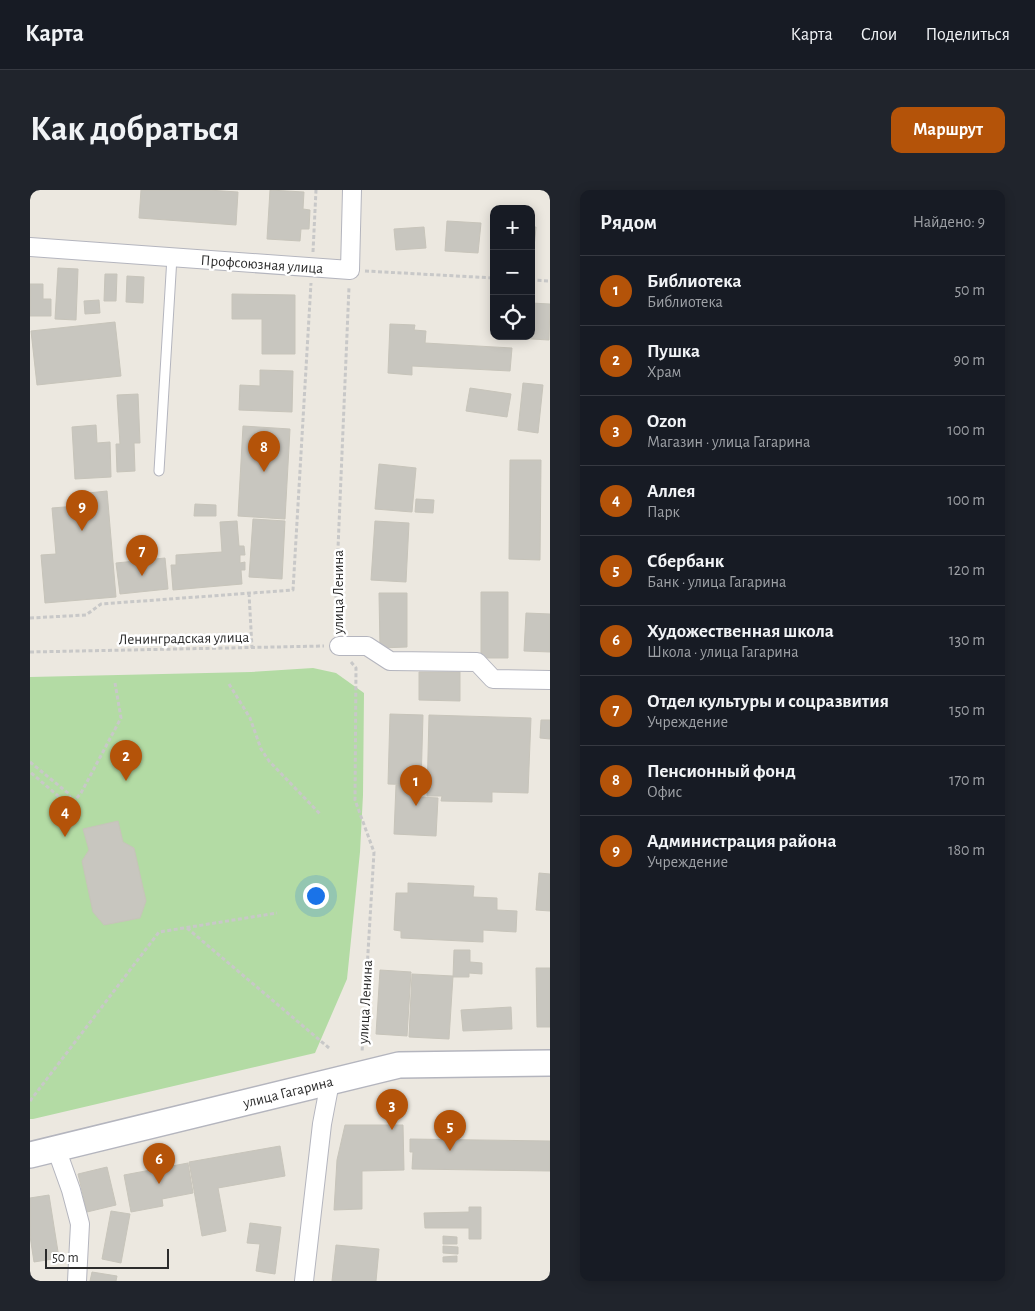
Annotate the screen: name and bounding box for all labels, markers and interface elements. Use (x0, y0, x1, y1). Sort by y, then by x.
text: Карта (25, 22, 84, 46)
text: Карта (791, 26, 833, 44)
text: Слои (861, 26, 897, 44)
text: Поделиться (925, 26, 1010, 44)
button: Маршрут (891, 107, 1005, 153)
text: Как добраться (30, 112, 239, 147)
map controls (490, 205, 535, 340)
button: + (490, 205, 535, 250)
text: Рядом (600, 212, 657, 233)
text: Найдено: 9 (913, 214, 985, 230)
button: − (490, 250, 535, 295)
street label: Профсоюзная улица (200, 253, 324, 276)
text: Библиотека (647, 272, 741, 291)
text: 1 (613, 282, 619, 298)
text: 50 m (954, 282, 985, 298)
text: Библиотека (647, 294, 723, 310)
button: locate (490, 295, 535, 340)
text: Пушка (647, 342, 700, 361)
text: 2 (612, 352, 620, 368)
text: 90 m (954, 352, 985, 368)
text: Храм (647, 364, 681, 380)
text: Ozon (647, 412, 686, 431)
text: 3 (613, 422, 619, 438)
text: 100 m (947, 422, 985, 438)
pin: 8 (248, 431, 280, 472)
text: Магазин · улица Гагарина (647, 434, 810, 450)
text: Аллея (647, 482, 696, 501)
pin: 9 (66, 490, 98, 531)
text: 4 (612, 492, 620, 508)
text: 100 m (947, 492, 985, 508)
text: Парк (647, 504, 680, 520)
pin: 7 (126, 535, 158, 576)
street label: улица Ленина (331, 550, 346, 635)
text: Сбербанк (647, 552, 724, 571)
text: 5 (613, 562, 619, 578)
text: 120 m (948, 562, 985, 578)
text: Банк · улица Гагарина (647, 574, 786, 590)
text: Художественная школа (647, 622, 834, 641)
street label: Ленинградская улица (119, 630, 250, 647)
text: 6 (612, 632, 620, 648)
text: 130 m (949, 632, 985, 648)
text: Школа · улица Гагарина (647, 644, 799, 660)
text: Отдел культуры и соцразвития (647, 692, 889, 711)
text: 7 (613, 702, 619, 718)
text: 150 m (949, 702, 985, 718)
text: Учреждение (647, 714, 728, 730)
pin: 2 (110, 740, 142, 781)
text: Пенсионный фонд (647, 762, 796, 781)
pin: 1 (400, 765, 432, 806)
text: 8 (612, 772, 620, 788)
text: 170 m (949, 772, 985, 788)
text: Офис (647, 784, 682, 800)
pin: 4 (49, 796, 81, 837)
text: Администрация района (647, 832, 836, 851)
text: 9 (612, 842, 620, 858)
text: 180 m (948, 842, 985, 858)
text: Учреждение (647, 854, 728, 870)
your location (303, 883, 329, 909)
street label: улица Ленина (356, 959, 375, 1045)
street label: улица Гагарина (241, 1074, 335, 1111)
pin: 3 (376, 1089, 408, 1130)
pin: 5 (434, 1110, 466, 1151)
pin: 6 (143, 1143, 175, 1184)
scale bar (45, 1246, 169, 1269)
text: 50 m (52, 1251, 79, 1265)

